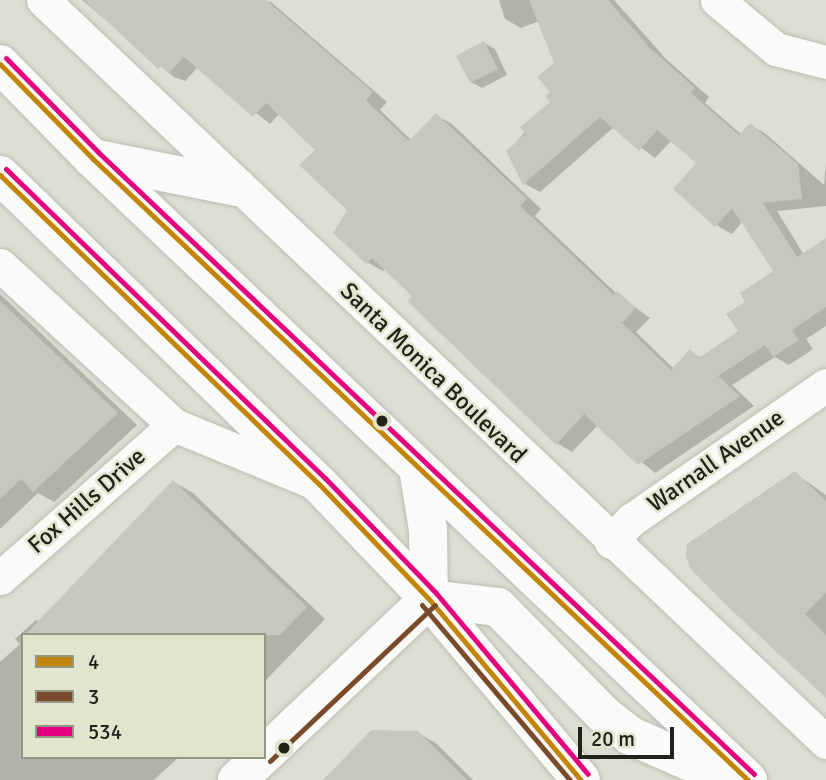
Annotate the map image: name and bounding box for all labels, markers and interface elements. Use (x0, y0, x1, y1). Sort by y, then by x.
street label: Santa Monica Boulevard (334, 277, 532, 469)
street label: Warnall Avenue (642, 403, 790, 519)
unlabelled marker (375, 414, 389, 428)
street label: Fox Hills Drive (22, 442, 152, 560)
legend (21, 633, 266, 759)
text: 4 (88, 649, 99, 675)
text: 3 (88, 684, 99, 710)
scale bar (581, 714, 677, 758)
text: 534 (88, 719, 122, 745)
text: 20 m (591, 726, 635, 752)
unlabelled marker (277, 741, 291, 755)

